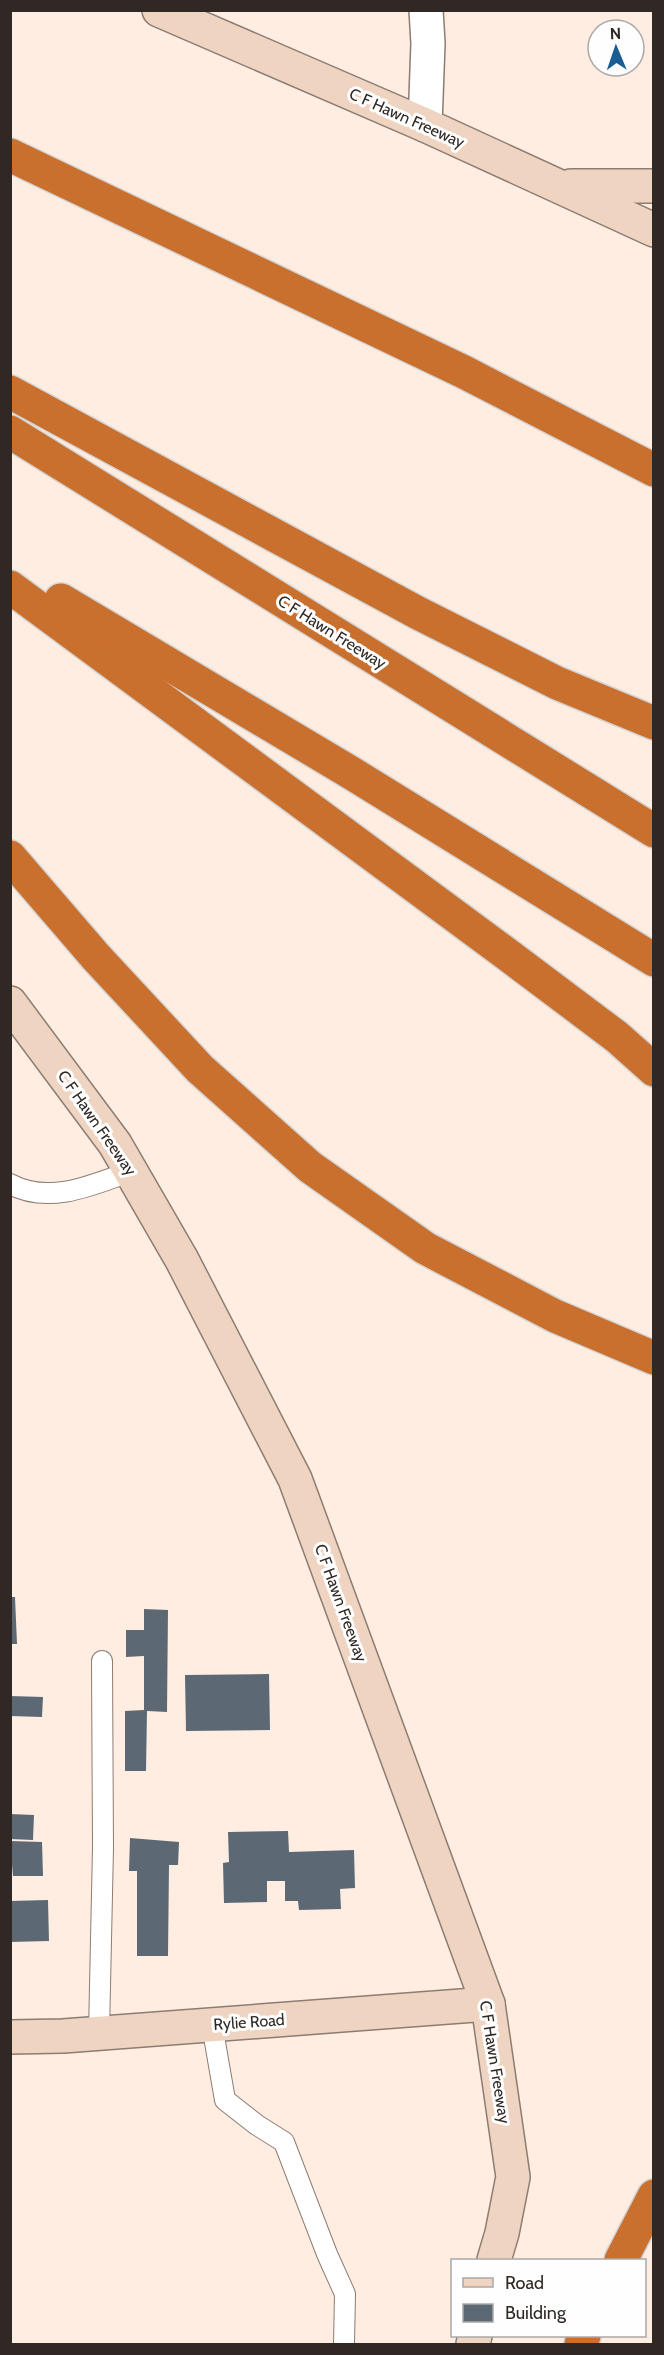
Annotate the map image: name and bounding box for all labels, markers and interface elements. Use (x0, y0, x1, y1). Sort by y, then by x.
north arrow (586, 18, 646, 78)
text: N (610, 24, 621, 43)
street label: C F Hawn Freeway (346, 84, 468, 152)
street label: C F Hawn Freeway (274, 591, 390, 673)
street label: C F Hawn Freeway (54, 1067, 140, 1179)
street label: C F Hawn Freeway (311, 1541, 371, 1665)
street label: C F Hawn Freeway (476, 1999, 514, 2125)
street label: Rylie Road (213, 2010, 285, 2034)
legend (451, 2259, 646, 2337)
text: Road (505, 2272, 544, 2294)
text: Building (505, 2302, 567, 2324)

